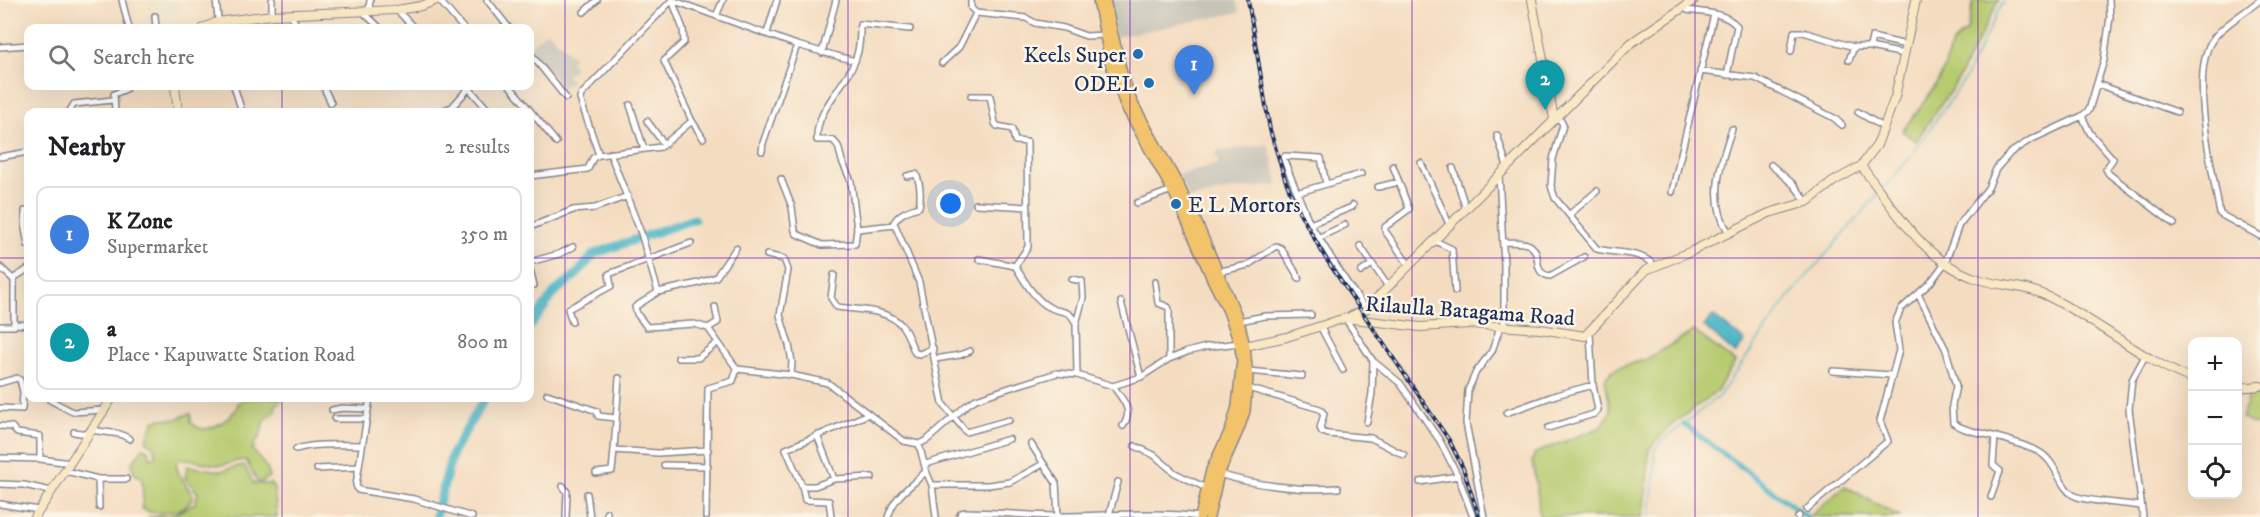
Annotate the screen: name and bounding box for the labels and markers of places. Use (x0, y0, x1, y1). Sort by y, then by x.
place label: Keels Super (1023, 42, 1127, 69)
pin: 1 (1174, 46, 1214, 95)
marker: Keels Super (1131, 47, 1145, 61)
pin: 2 (1526, 60, 1564, 110)
place label: ODEL (1074, 71, 1137, 98)
marker: ODEL (1142, 76, 1156, 90)
place label: E L Mortors (1188, 192, 1301, 219)
marker: E L Mortors (1169, 197, 1183, 211)

